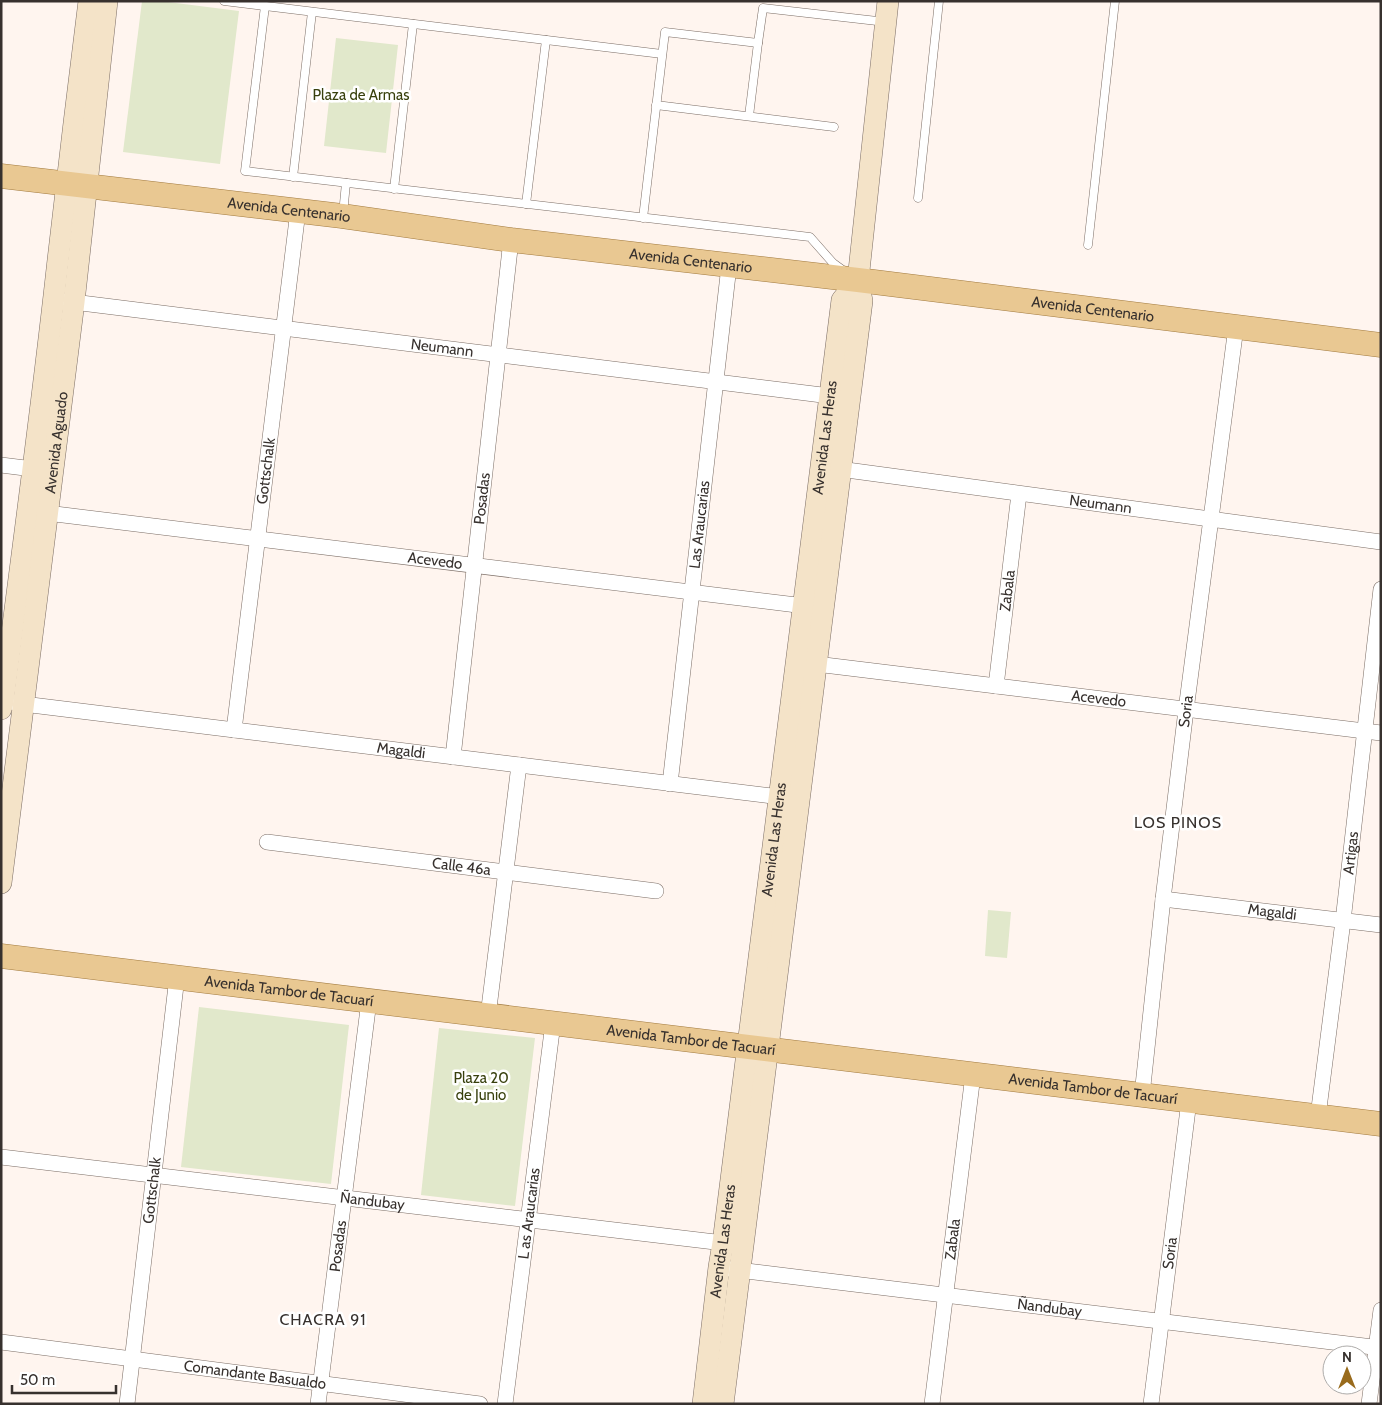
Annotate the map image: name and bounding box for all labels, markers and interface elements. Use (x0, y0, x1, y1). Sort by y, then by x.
park label: Plaza de Armas (313, 86, 409, 104)
street label: Avenida Centenario (227, 194, 352, 226)
street label: Avenida Centenario (628, 245, 753, 277)
street label: Avenida Centenario (1030, 293, 1155, 326)
street label: Neumann (410, 335, 475, 361)
street label: Avenida Las Heras (809, 380, 841, 496)
street label: Avenida Aguado (41, 391, 72, 494)
street label: Gottschalk (253, 436, 279, 505)
street label: Posadas (470, 472, 494, 525)
street label: Las Araucarias (686, 480, 713, 570)
street label: Neumann (1068, 491, 1133, 517)
street label: Acevedo (407, 548, 463, 573)
street label: Zabala (996, 568, 1019, 612)
street label: Acevedo (1071, 686, 1127, 711)
street label: Soria (1175, 694, 1197, 729)
street label: Magaldi (376, 739, 426, 762)
street label: Avenida Las Heras (758, 781, 790, 897)
district label: LOS PINOS (1134, 813, 1222, 832)
street label: Artigas (1339, 831, 1362, 876)
street label: Calle 46a (431, 854, 493, 879)
street label: Magaldi (1247, 900, 1298, 924)
street label: Avenida Tambor de Tacuarí (204, 972, 374, 1010)
street label: Avenida Tambor de Tacuarí (606, 1021, 776, 1059)
park label: Plaza 20 de Junio (453, 1069, 509, 1104)
street label: Avenida Tambor de Tacuarí (1008, 1070, 1178, 1108)
street label: Gottschalk (139, 1156, 165, 1225)
street label: L as Araucarias (514, 1167, 544, 1260)
street label: Avenida Las Heras (706, 1183, 739, 1299)
street label: Ñandubay (339, 1188, 406, 1214)
street label: Zabala (941, 1217, 964, 1261)
street label: Posadas (326, 1219, 350, 1273)
street label: Soria (1159, 1235, 1181, 1270)
street label: Ñandubay (1016, 1295, 1083, 1321)
district label: CHACRA 91 (279, 1310, 367, 1329)
north arrow (1322, 1345, 1372, 1395)
text: N (1342, 1348, 1352, 1366)
street label: Comandante Basualdo (183, 1357, 327, 1393)
scale bar (12, 1362, 116, 1394)
text: 50 m (20, 1371, 55, 1389)

